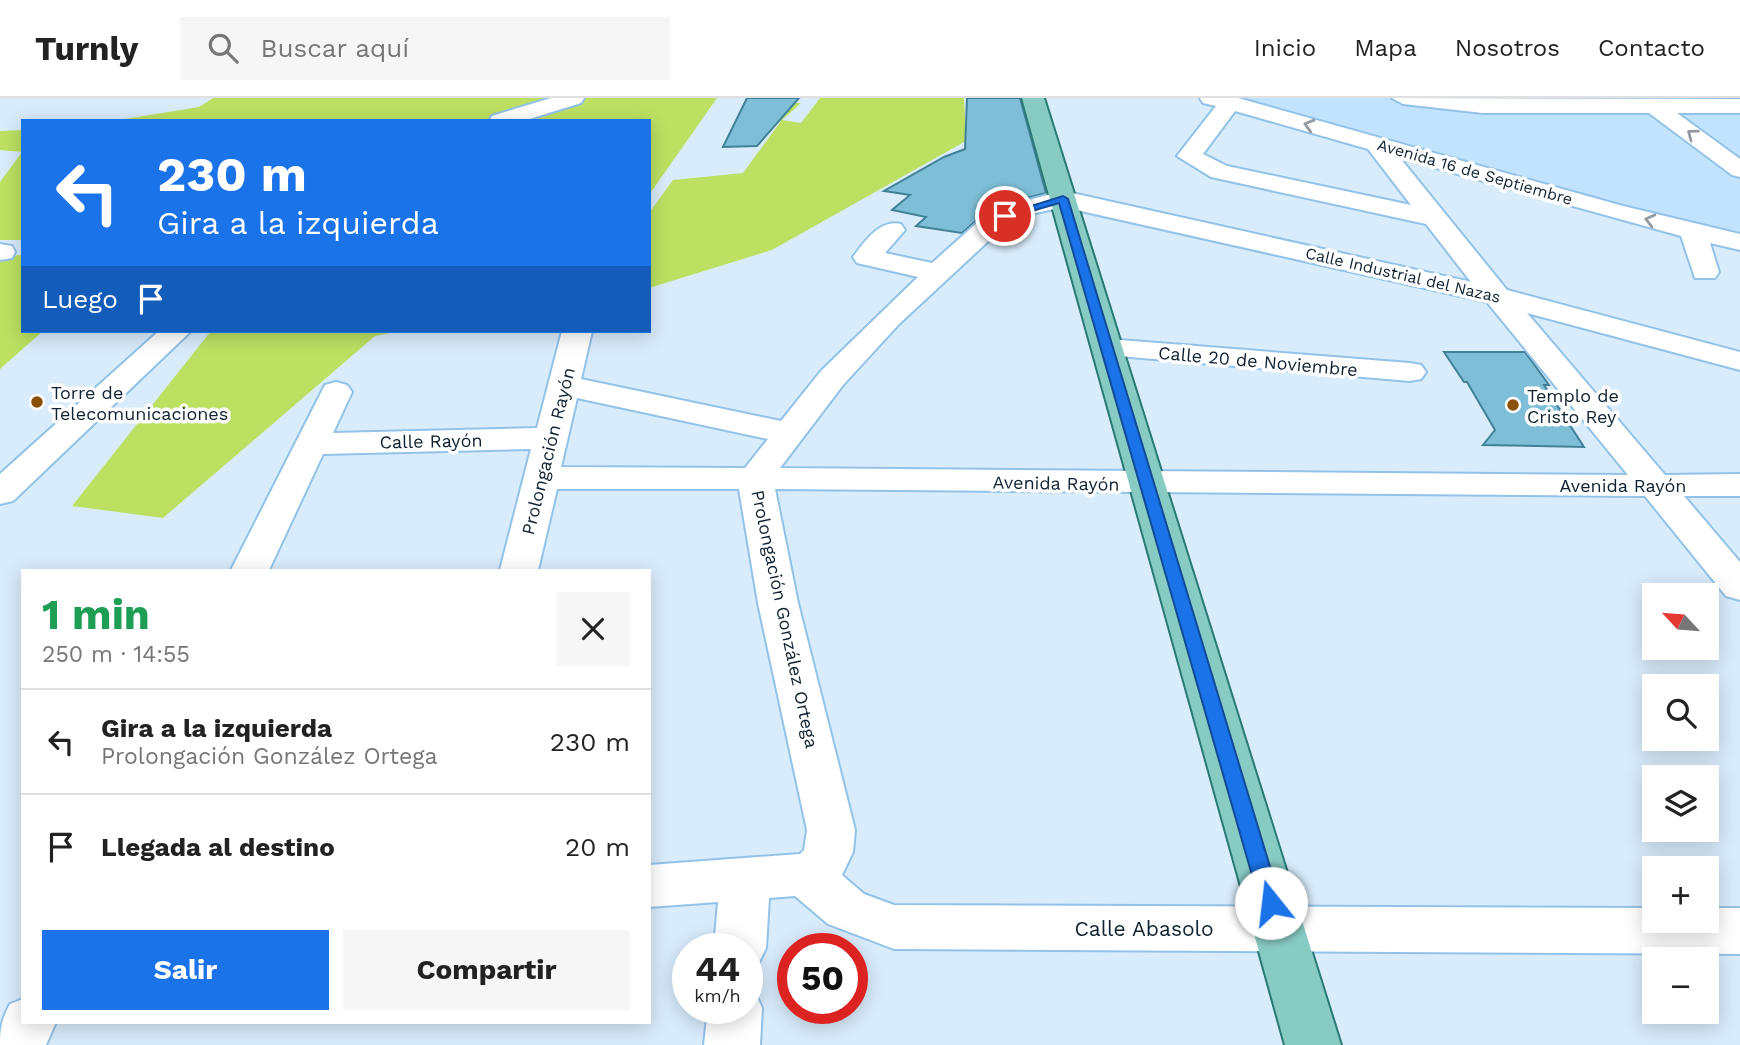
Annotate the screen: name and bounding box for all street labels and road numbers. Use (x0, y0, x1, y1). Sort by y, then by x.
street label: Avenida 16 de Septiembre (1375, 135, 1575, 209)
street label: Calle Industrial del Nazas (1304, 243, 1502, 307)
street label: Calle 20 de Noviembre (1157, 342, 1359, 380)
street label: Prolongación Rayón (517, 365, 579, 537)
street label: Calle Rayón (379, 430, 483, 452)
street label: Avenida Rayón (992, 471, 1120, 495)
street label: Avenida Rayón (1559, 475, 1687, 496)
street label: Prolongación González Ortega (747, 488, 823, 750)
street label: Calle Abasolo (1074, 916, 1214, 941)

